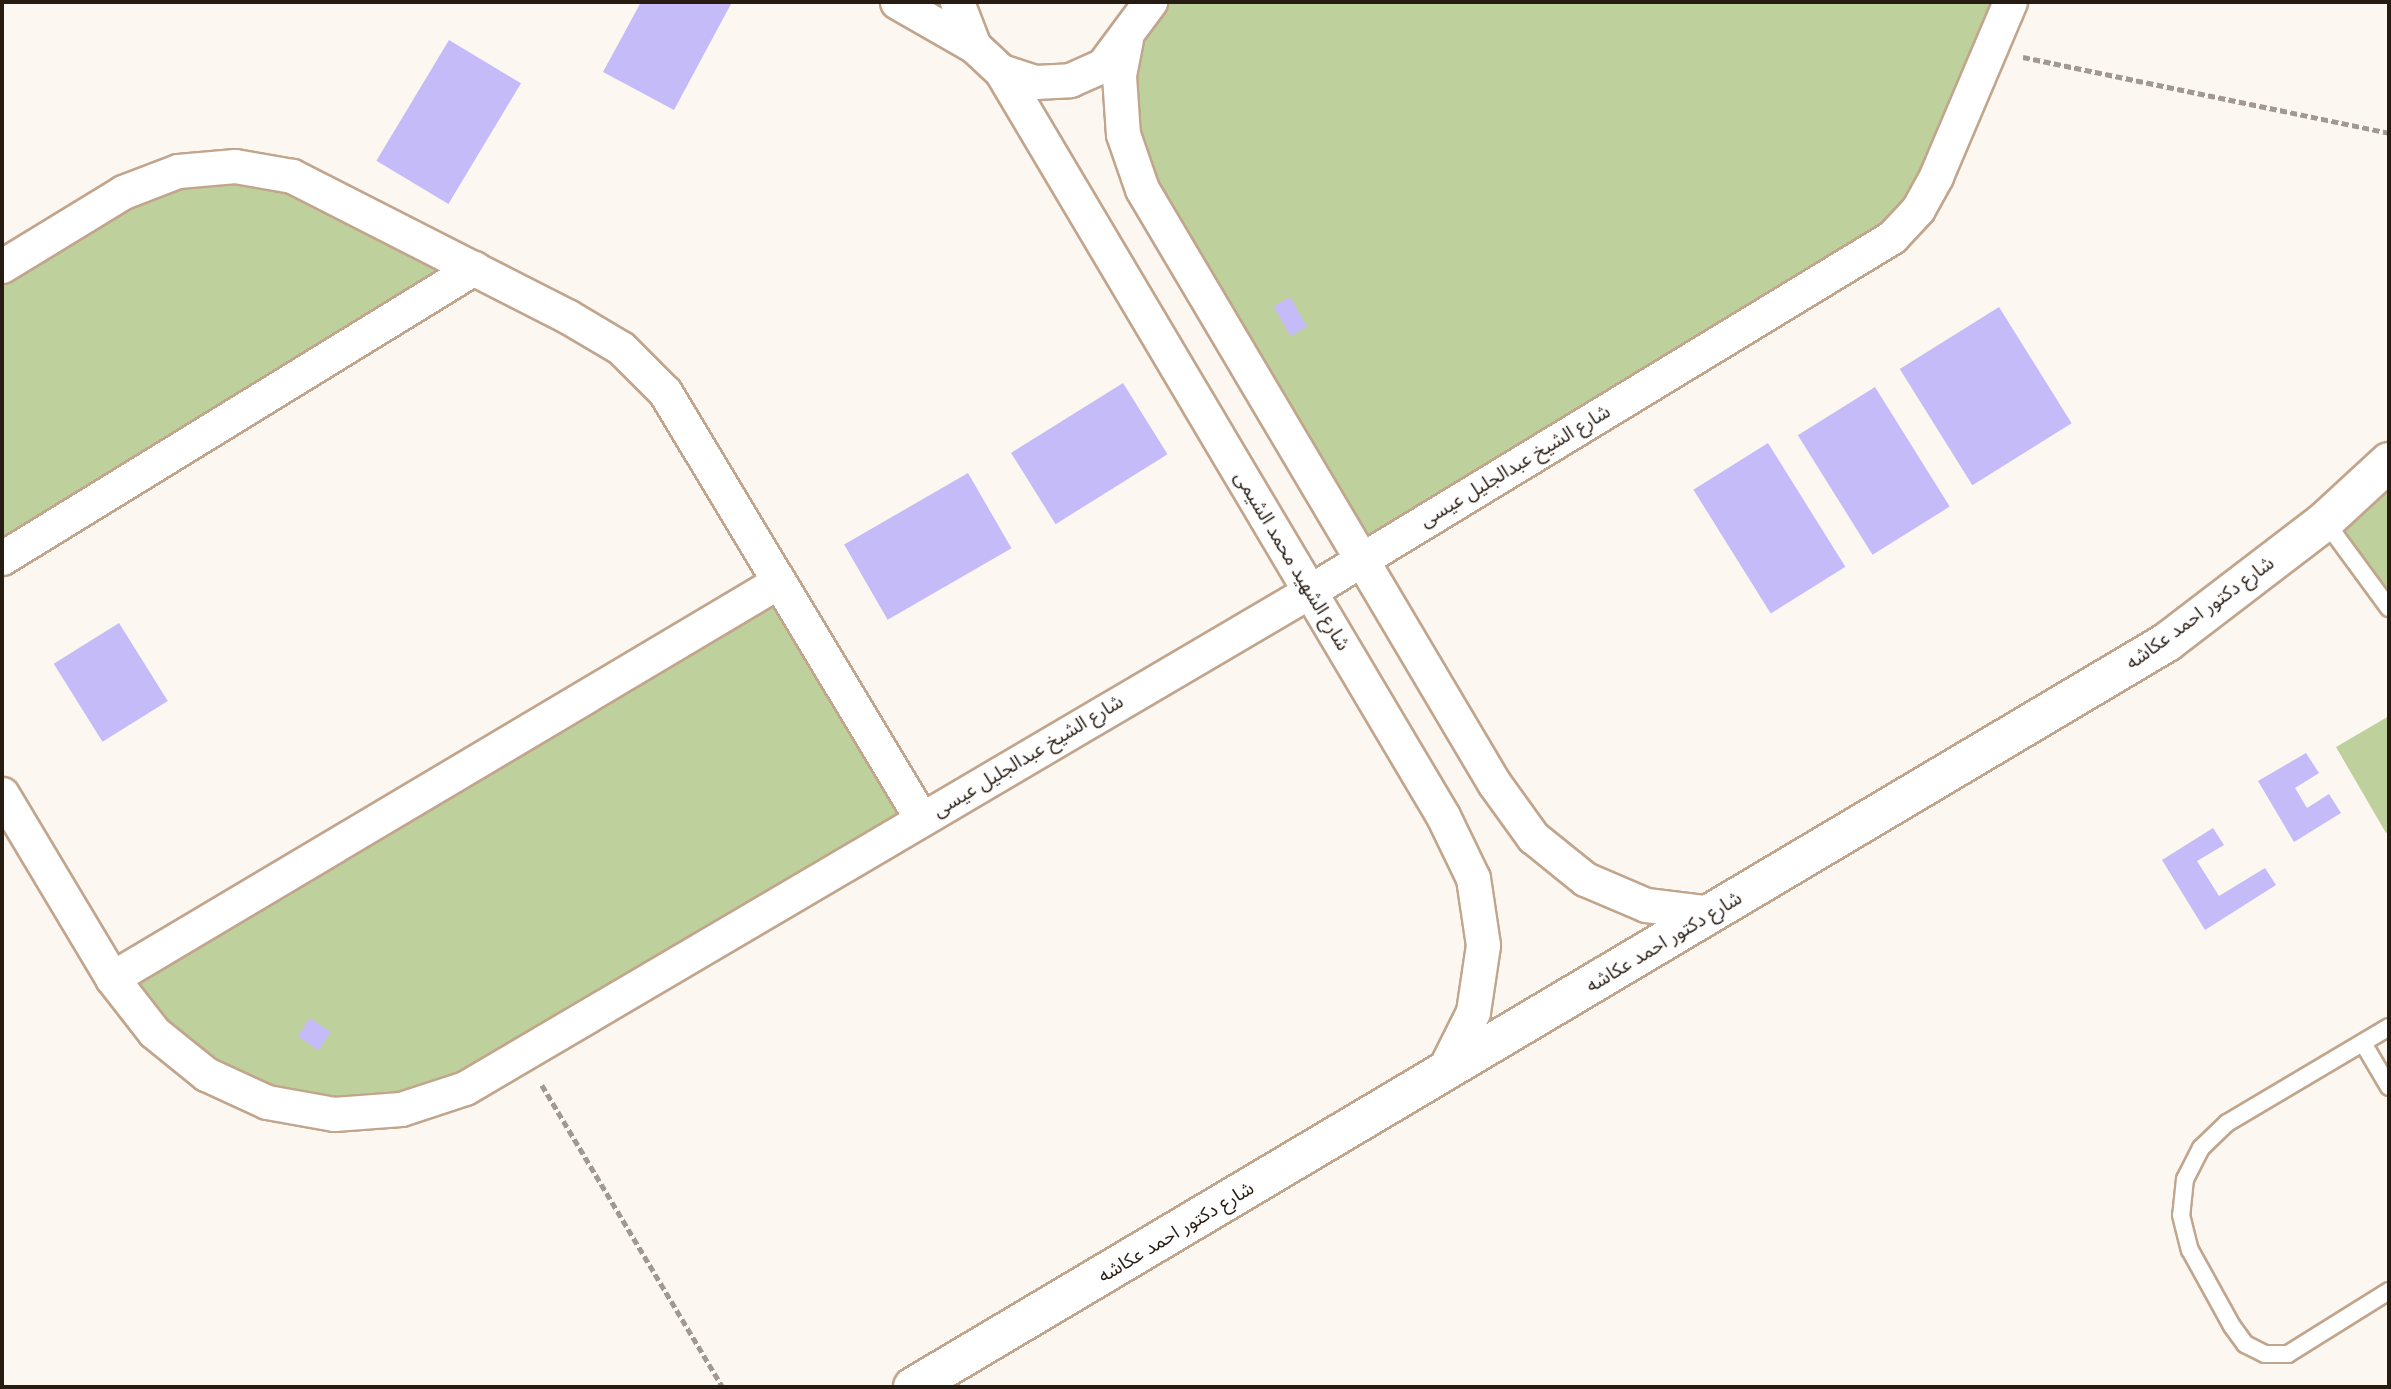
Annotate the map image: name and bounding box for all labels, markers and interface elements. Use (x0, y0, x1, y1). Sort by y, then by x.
street label: شارع الشيخ عبدالجليل عيسى (1416, 400, 1614, 532)
street label: شارع الشهيد محمد الشيمى (1229, 467, 1355, 655)
street label: شارع دكتور احمد عكاشه (2122, 552, 2278, 674)
street label: شارع الشيخ عبدالجليل عيسى (929, 690, 1127, 822)
street label: شارع دكتور احمد عكاشه (1582, 887, 1746, 997)
street label: شارع دكتور احمد عكاشه (1094, 1177, 1258, 1287)

